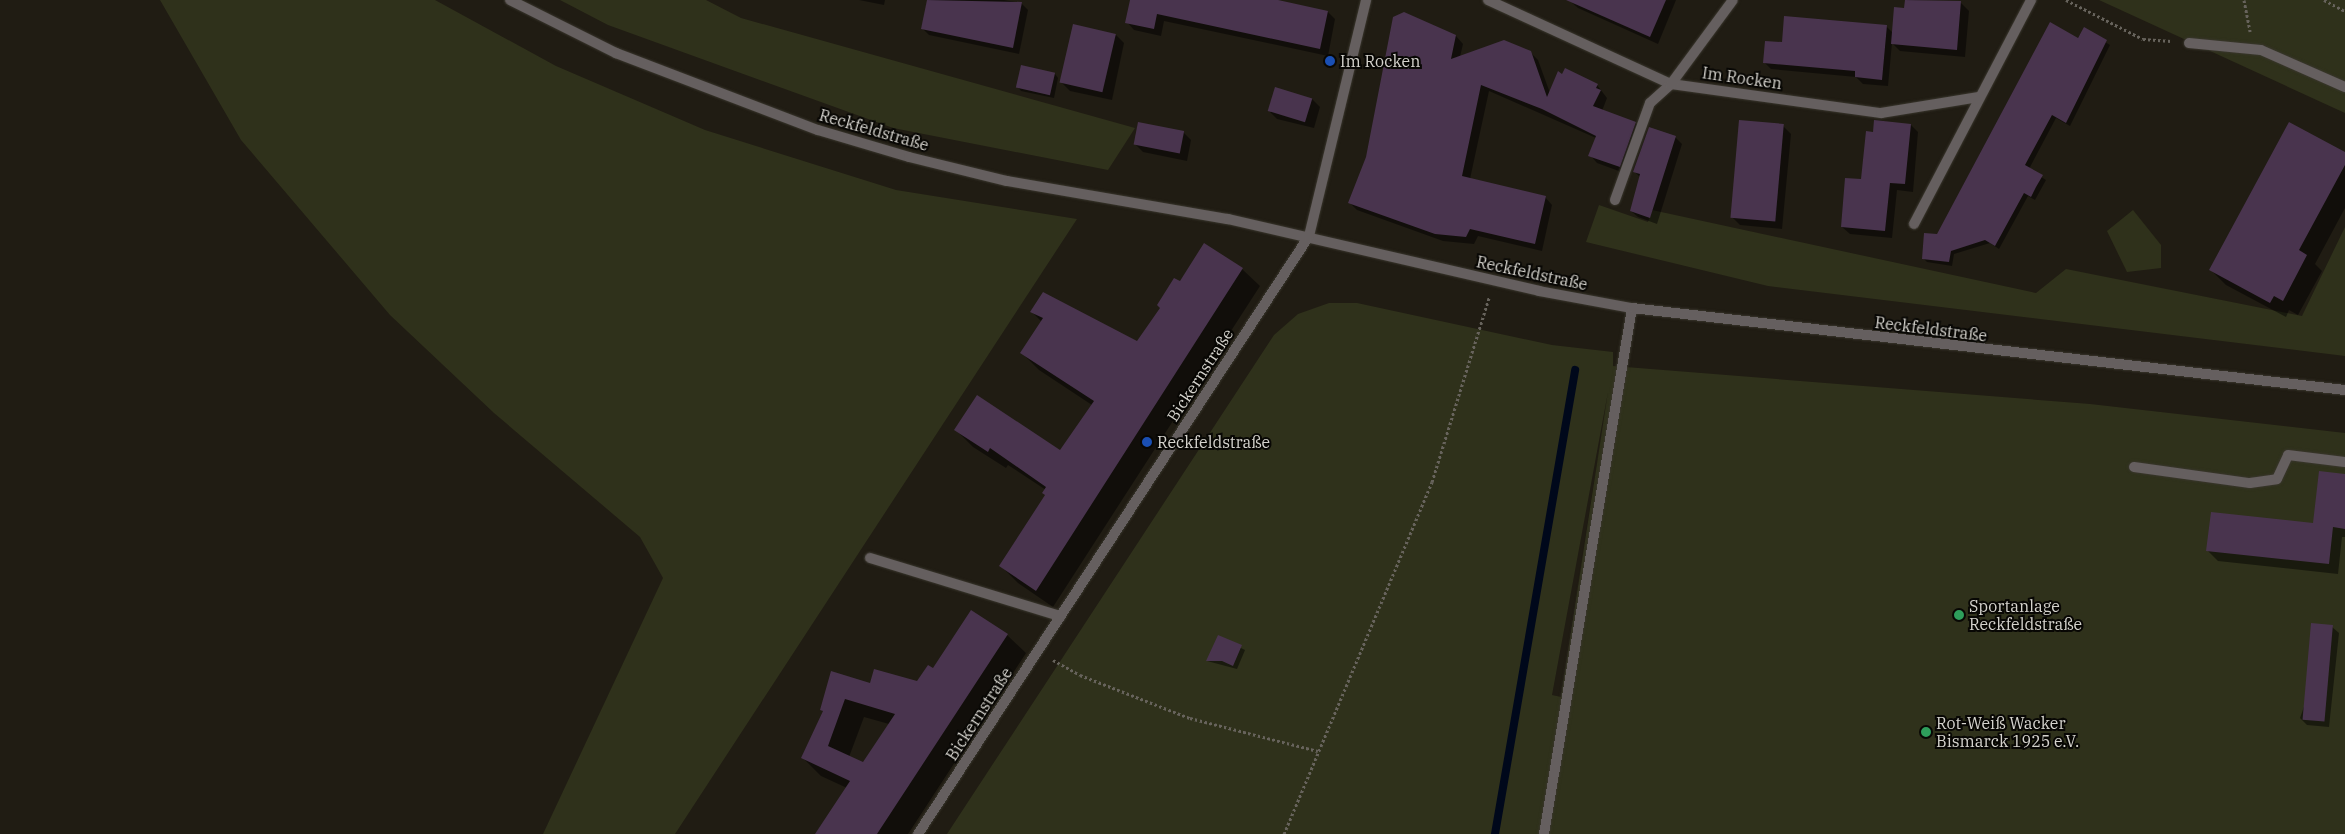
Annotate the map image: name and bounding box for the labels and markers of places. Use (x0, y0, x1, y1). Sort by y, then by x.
place label: Im Rocken (1340, 51, 1420, 71)
marker: Im Rocken (1324, 55, 1336, 67)
place label: Reckfeldstraße (1157, 432, 1270, 452)
marker: Reckfeldstraße (1141, 436, 1153, 448)
place label: Sportanlage Reckfeldstraße (1969, 596, 2082, 634)
marker: Sportanlage Reckfeldstraße (1953, 609, 1965, 621)
place label: Rot-Weiß Wacker Bismarck 1925 e.V. (1936, 713, 2079, 751)
marker: Rot-Weiß Wacker Bismarck 1925 e.V. (1920, 726, 1932, 738)

